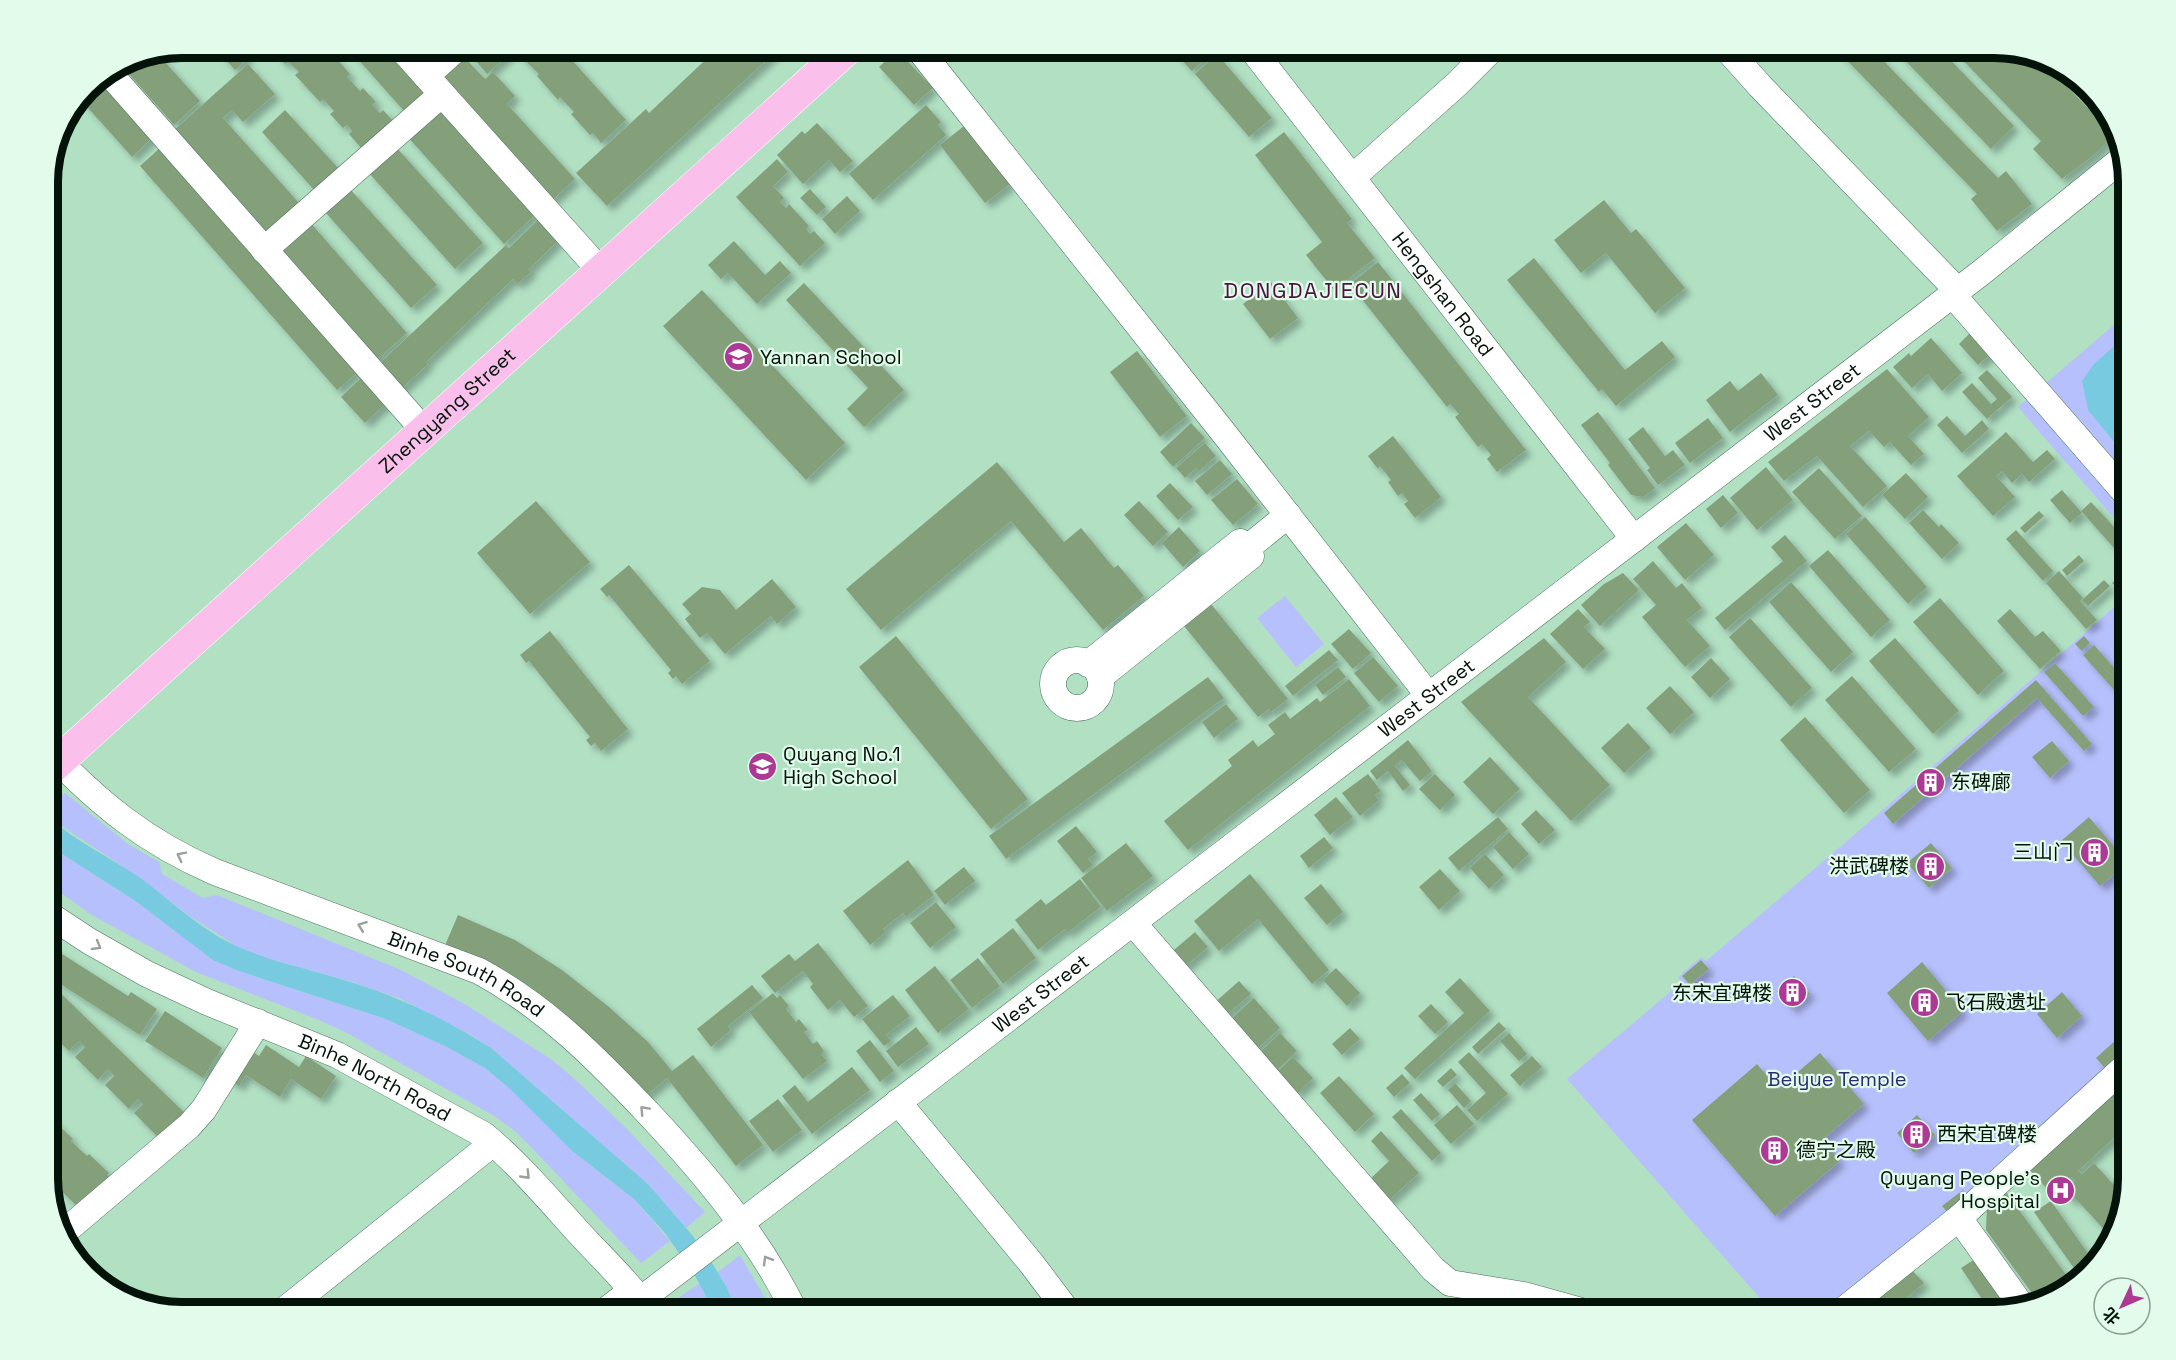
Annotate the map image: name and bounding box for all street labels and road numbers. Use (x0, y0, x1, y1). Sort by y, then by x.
street label: Hengshan Road (1386, 227, 1500, 362)
street label: Zhengyang Street (373, 342, 521, 479)
street label: West Street (1759, 357, 1866, 447)
street label: West Street (1373, 652, 1480, 743)
street label: Binhe South Road (384, 925, 550, 1023)
street label: West Street (987, 948, 1094, 1039)
street label: Binhe North Road (294, 1028, 456, 1128)

